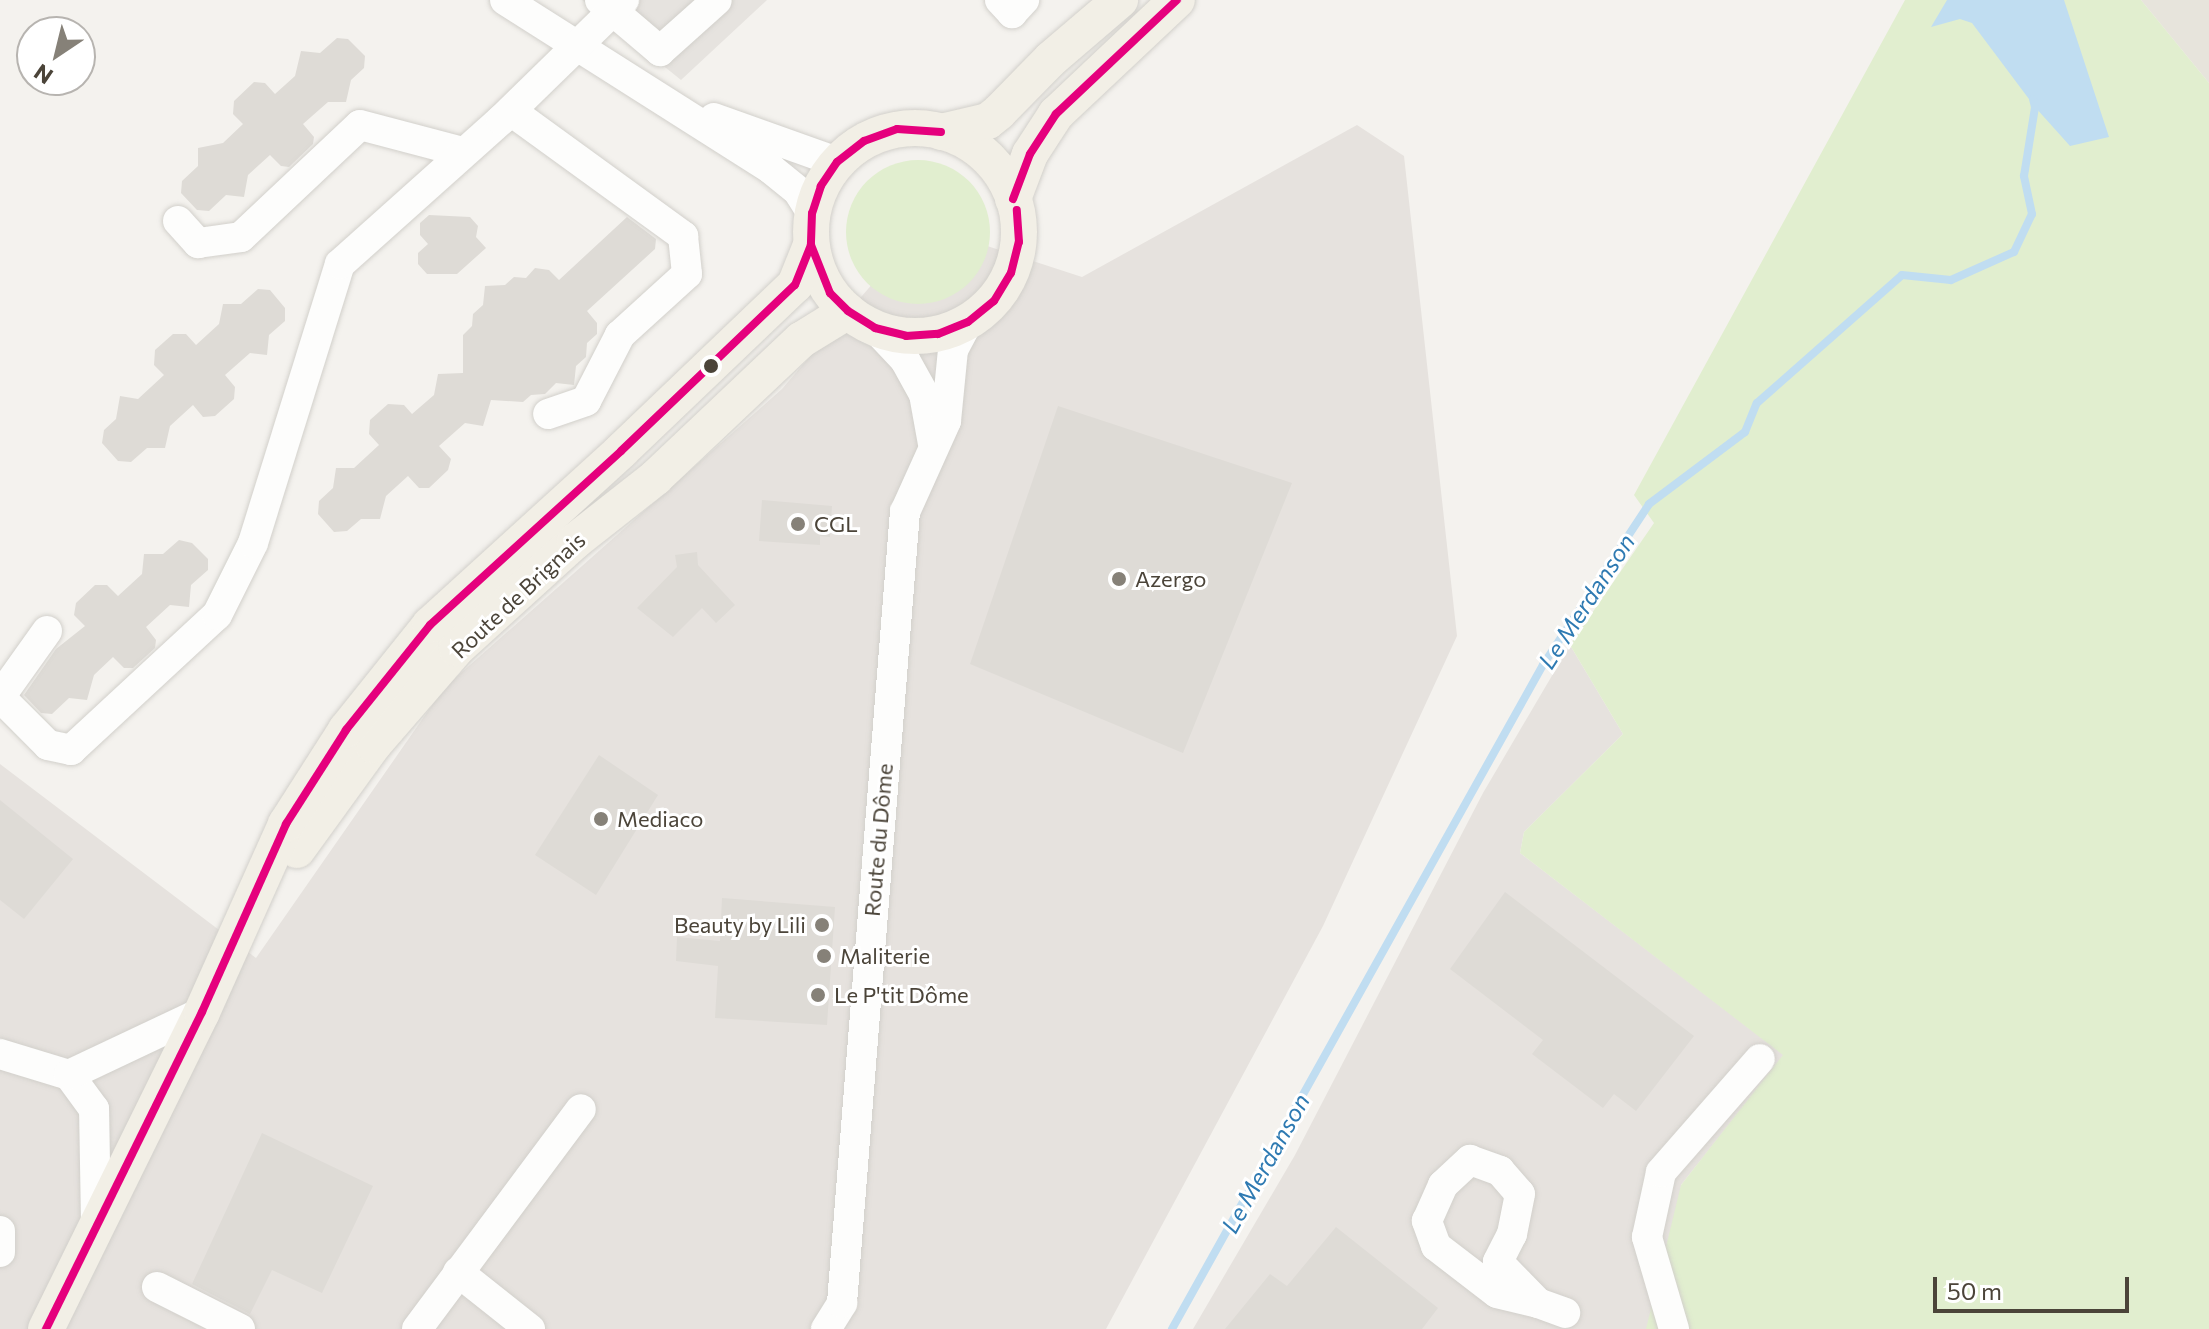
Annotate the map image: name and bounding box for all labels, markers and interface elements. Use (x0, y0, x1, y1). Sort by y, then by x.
north arrow (16, 16, 96, 96)
text: N (29, 59, 58, 90)
unlabelled marker (703, 358, 719, 374)
place label: CGL (814, 511, 858, 537)
marker: CGL (789, 515, 807, 533)
street label: Route de Brignais (446, 526, 590, 664)
water label: Le Merdanson (1532, 528, 1640, 674)
place label: Azergo (1135, 566, 1206, 592)
marker: Azergo (1110, 570, 1128, 588)
street label: Route du Dôme (858, 762, 898, 918)
place label: Mediaco (617, 806, 703, 832)
marker: Mediaco (592, 810, 610, 828)
place label: Beauty by Lili (674, 912, 806, 938)
marker: Beauty by Lili (813, 916, 831, 934)
place label: Maliterie (840, 943, 930, 969)
marker: Maliterie (815, 947, 833, 965)
place label: Le P'tit Dôme (834, 982, 969, 1008)
marker: Le P'tit Dôme (809, 986, 827, 1004)
water label: Le Merdanson (1215, 1088, 1315, 1238)
scale bar (1937, 1261, 2133, 1311)
text: 50 m (1947, 1276, 2002, 1305)

